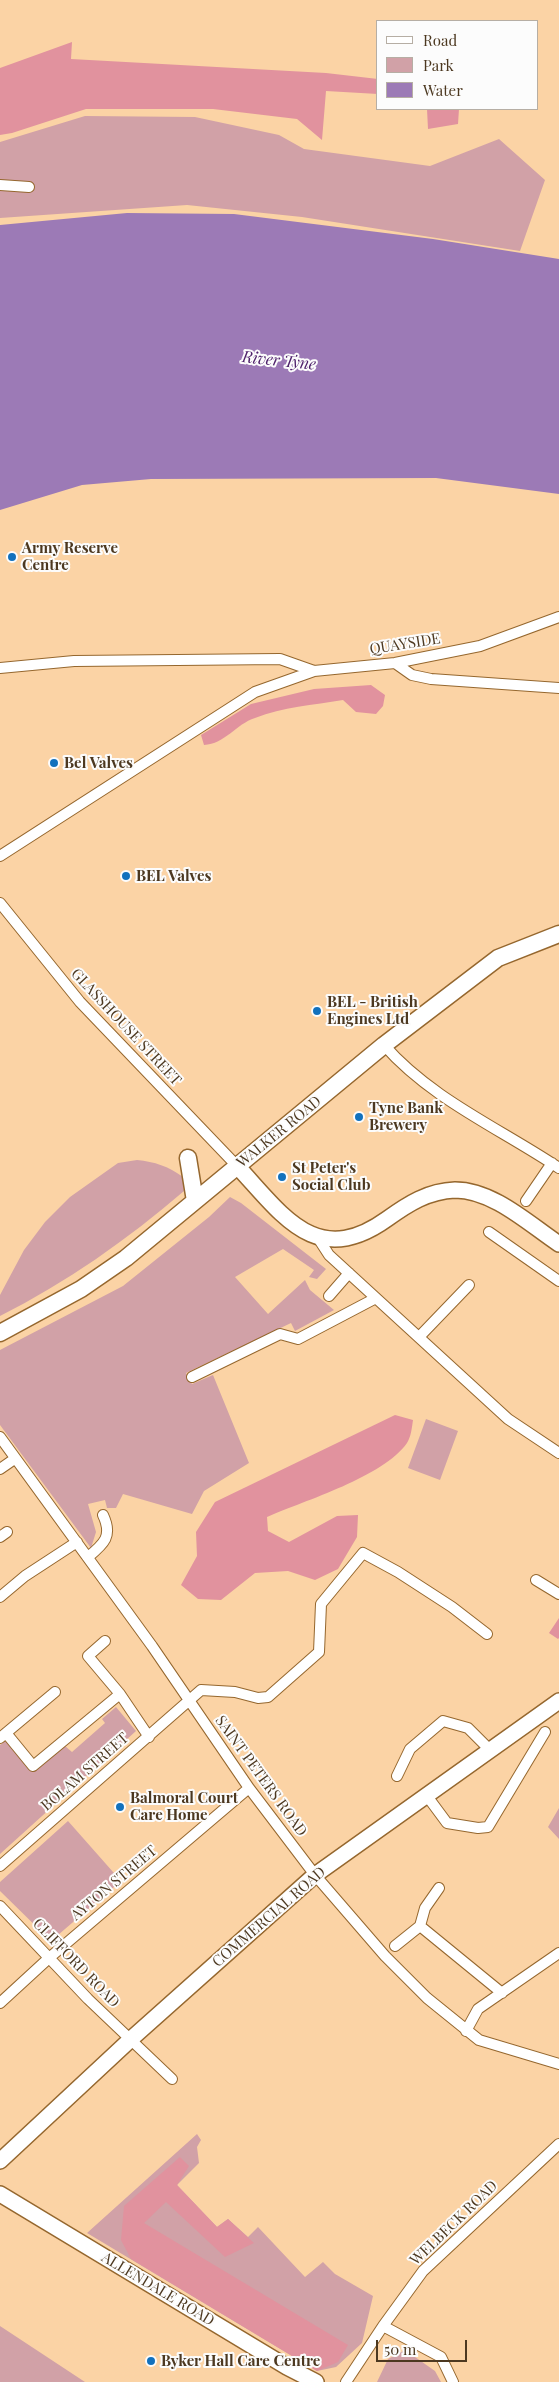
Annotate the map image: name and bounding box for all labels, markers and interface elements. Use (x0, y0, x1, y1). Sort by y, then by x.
legend (376, 20, 539, 110)
text: Road (423, 30, 457, 50)
text: Park (423, 55, 454, 75)
text: Water (423, 80, 463, 100)
water label: River Tyne (241, 348, 317, 374)
place label: Army Reserve Centre (22, 539, 118, 574)
marker: Army Reserve Centre (6, 551, 18, 563)
street label: QUAYSIDE (368, 630, 442, 658)
place label: Bel Valves (64, 754, 133, 772)
marker: Bel Valves (48, 757, 60, 769)
place label: BEL Valves (136, 867, 211, 885)
marker: BEL Valves (120, 870, 132, 882)
street label: GLASSHOUSE STREET (67, 965, 185, 1089)
place label: BEL - British Engines Ltd (327, 993, 418, 1028)
marker: BEL - British Engines Ltd (311, 1005, 323, 1017)
street label: WALKER ROAD (233, 1092, 325, 1172)
place label: Tyne Bank Brewery (369, 1099, 443, 1134)
marker: Tyne Bank Brewery (353, 1111, 365, 1123)
place label: St Peter's Social Club (292, 1159, 370, 1194)
marker: St Peter's Social Club (276, 1171, 288, 1183)
street label: SAINT PETERS ROAD (211, 1712, 311, 1840)
street label: BOLAM STREET (38, 1729, 132, 1815)
place label: Balmoral Court Care Home (130, 1789, 238, 1824)
marker: Balmoral Court Care Home (114, 1801, 126, 1813)
street label: AYTON STREET (67, 1842, 161, 1924)
street label: COMMERCIAL ROAD (209, 1863, 329, 1971)
street label: CLIFFORD ROAD (29, 1915, 123, 2011)
street label: WELBECK ROAD (407, 2177, 501, 2269)
street label: ALLENDALE ROAD (98, 2248, 218, 2330)
scale bar (379, 2330, 470, 2362)
text: 50 m (384, 2339, 416, 2359)
place label: Byker Hall Care Centre (161, 2352, 320, 2370)
marker: Byker Hall Care Centre (145, 2355, 157, 2367)

